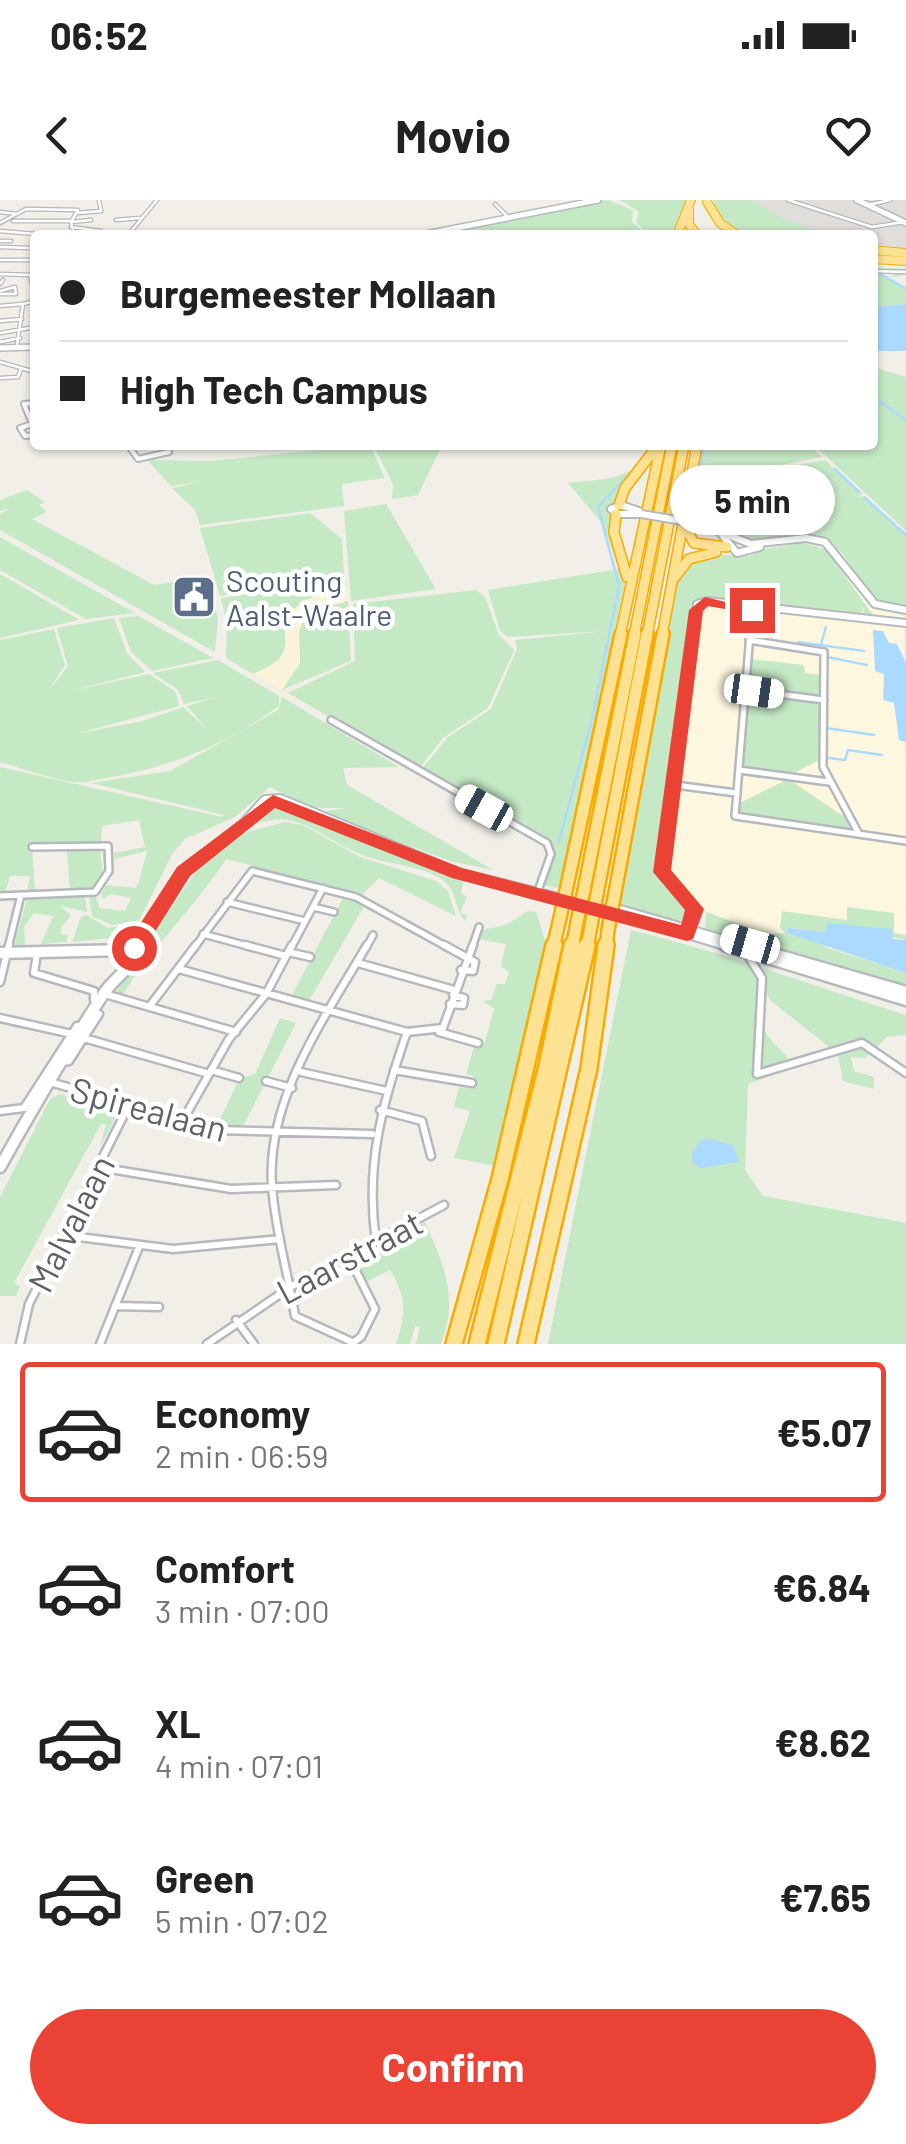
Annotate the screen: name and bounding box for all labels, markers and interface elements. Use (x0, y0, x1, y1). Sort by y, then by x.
text: 06:52 (50, 12, 148, 58)
icon: back (30, 108, 85, 163)
text: Movio (395, 108, 511, 162)
icon: heart (821, 108, 876, 163)
text: Burgemeester Mollaan (120, 270, 496, 316)
text: High Tech Campus (120, 366, 428, 412)
callout: 5 min (670, 465, 834, 535)
text: 5 min (714, 481, 791, 519)
place label: Scouting Aalst-Waalre (226, 562, 392, 632)
public building icon: Scouting Aalst-Waalre (171, 574, 217, 620)
route end (730, 588, 775, 633)
car (722, 672, 786, 710)
car (450, 780, 518, 836)
car (717, 921, 783, 967)
route start (112, 926, 157, 971)
street label: Spirealaan (66, 1067, 232, 1149)
street label: Malvalaan (18, 1148, 122, 1298)
street label: Laarstraat (269, 1200, 429, 1312)
icon: car (35, 1387, 125, 1477)
text: Economy (155, 1390, 310, 1436)
text: €5.07 (777, 1409, 871, 1455)
text: 2 min · 06:59 (155, 1436, 328, 1474)
icon: car (35, 1542, 125, 1632)
text: Comfort (155, 1545, 295, 1591)
text: €6.84 (773, 1564, 871, 1610)
text: 3 min · 07:00 (155, 1591, 330, 1629)
icon: car (35, 1697, 125, 1787)
text: XL (155, 1700, 201, 1746)
text: €8.62 (774, 1719, 871, 1765)
text: 4 min · 07:01 (155, 1746, 323, 1784)
icon: car (35, 1852, 125, 1942)
text: Green (155, 1855, 255, 1901)
text: €7.65 (779, 1874, 871, 1920)
text: 5 min · 07:02 (155, 1901, 329, 1939)
button: Confirm (30, 2009, 876, 2124)

